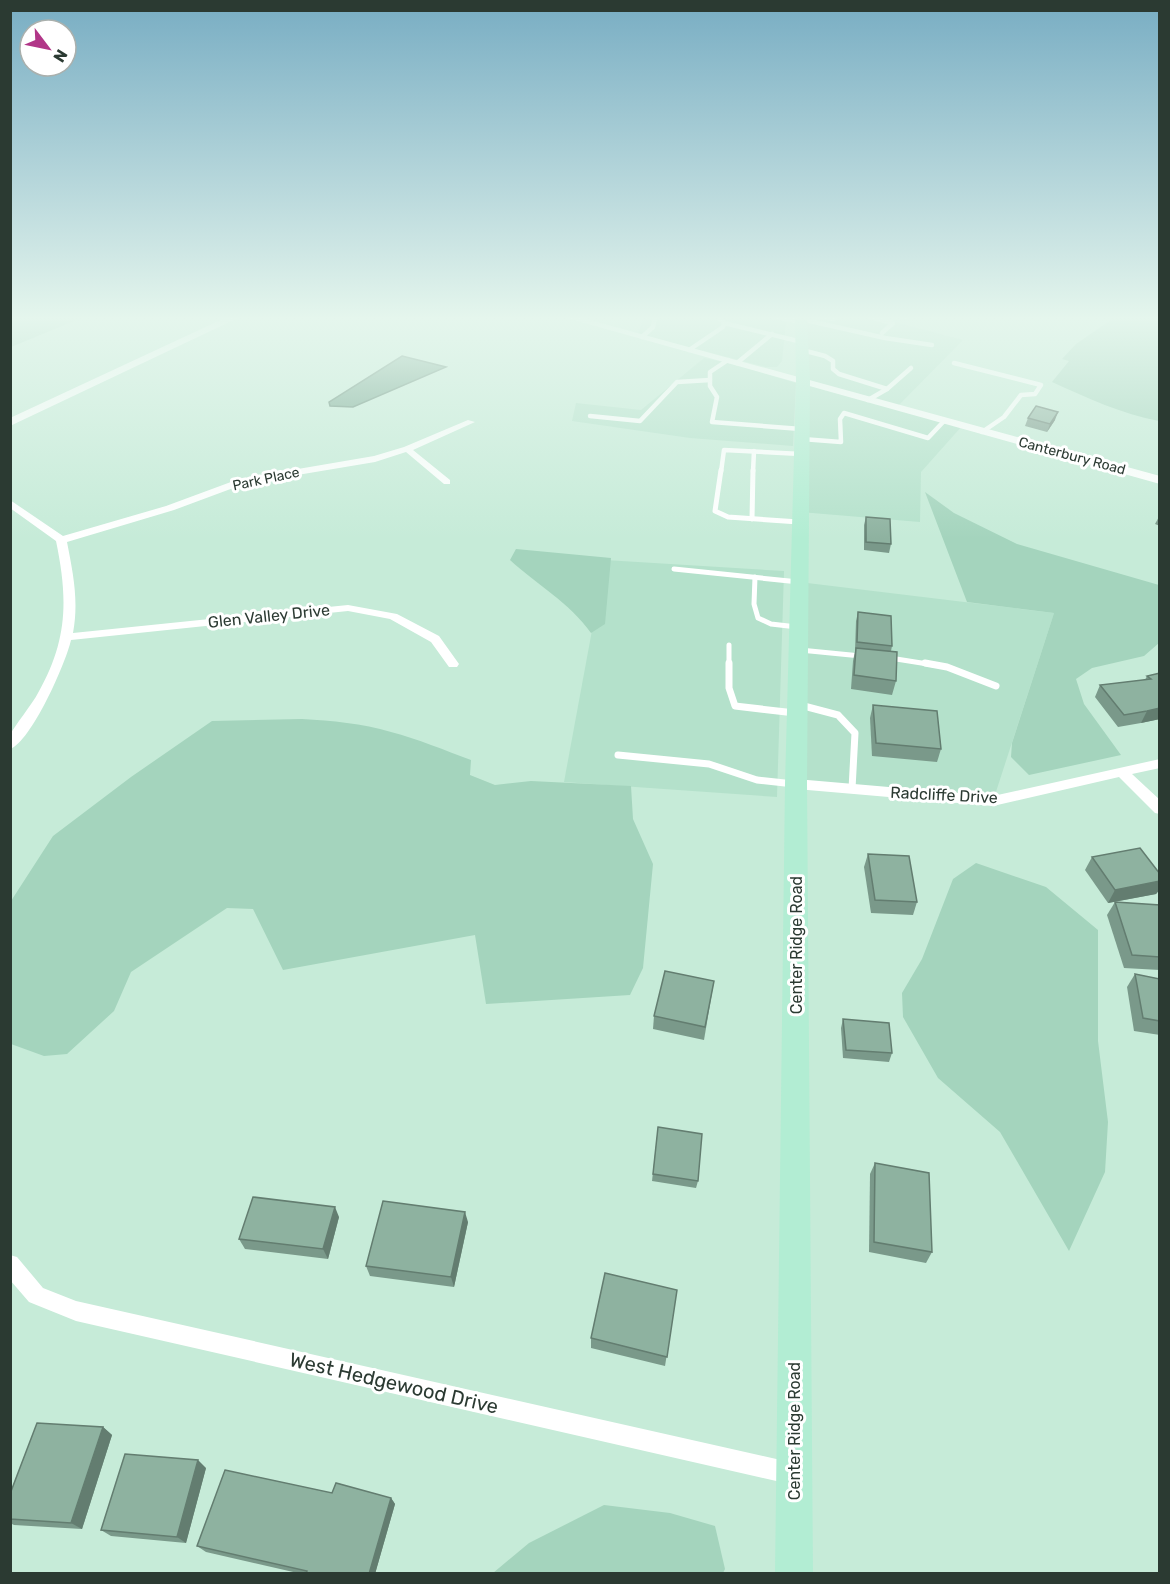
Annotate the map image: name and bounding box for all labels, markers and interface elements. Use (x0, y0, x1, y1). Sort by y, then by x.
north arrow (18, 18, 78, 78)
text: N (49, 46, 71, 66)
street label: Canterbury Road (1017, 434, 1127, 478)
street label: Park Place (231, 464, 301, 494)
street label: Glen Valley Drive (207, 600, 331, 632)
street label: Radcliffe Drive (890, 783, 998, 807)
street label: Center Ridge Road (787, 876, 806, 1014)
street label: West Hedgewood Drive (287, 1347, 501, 1419)
street label: Center Ridge Road (785, 1362, 804, 1500)

